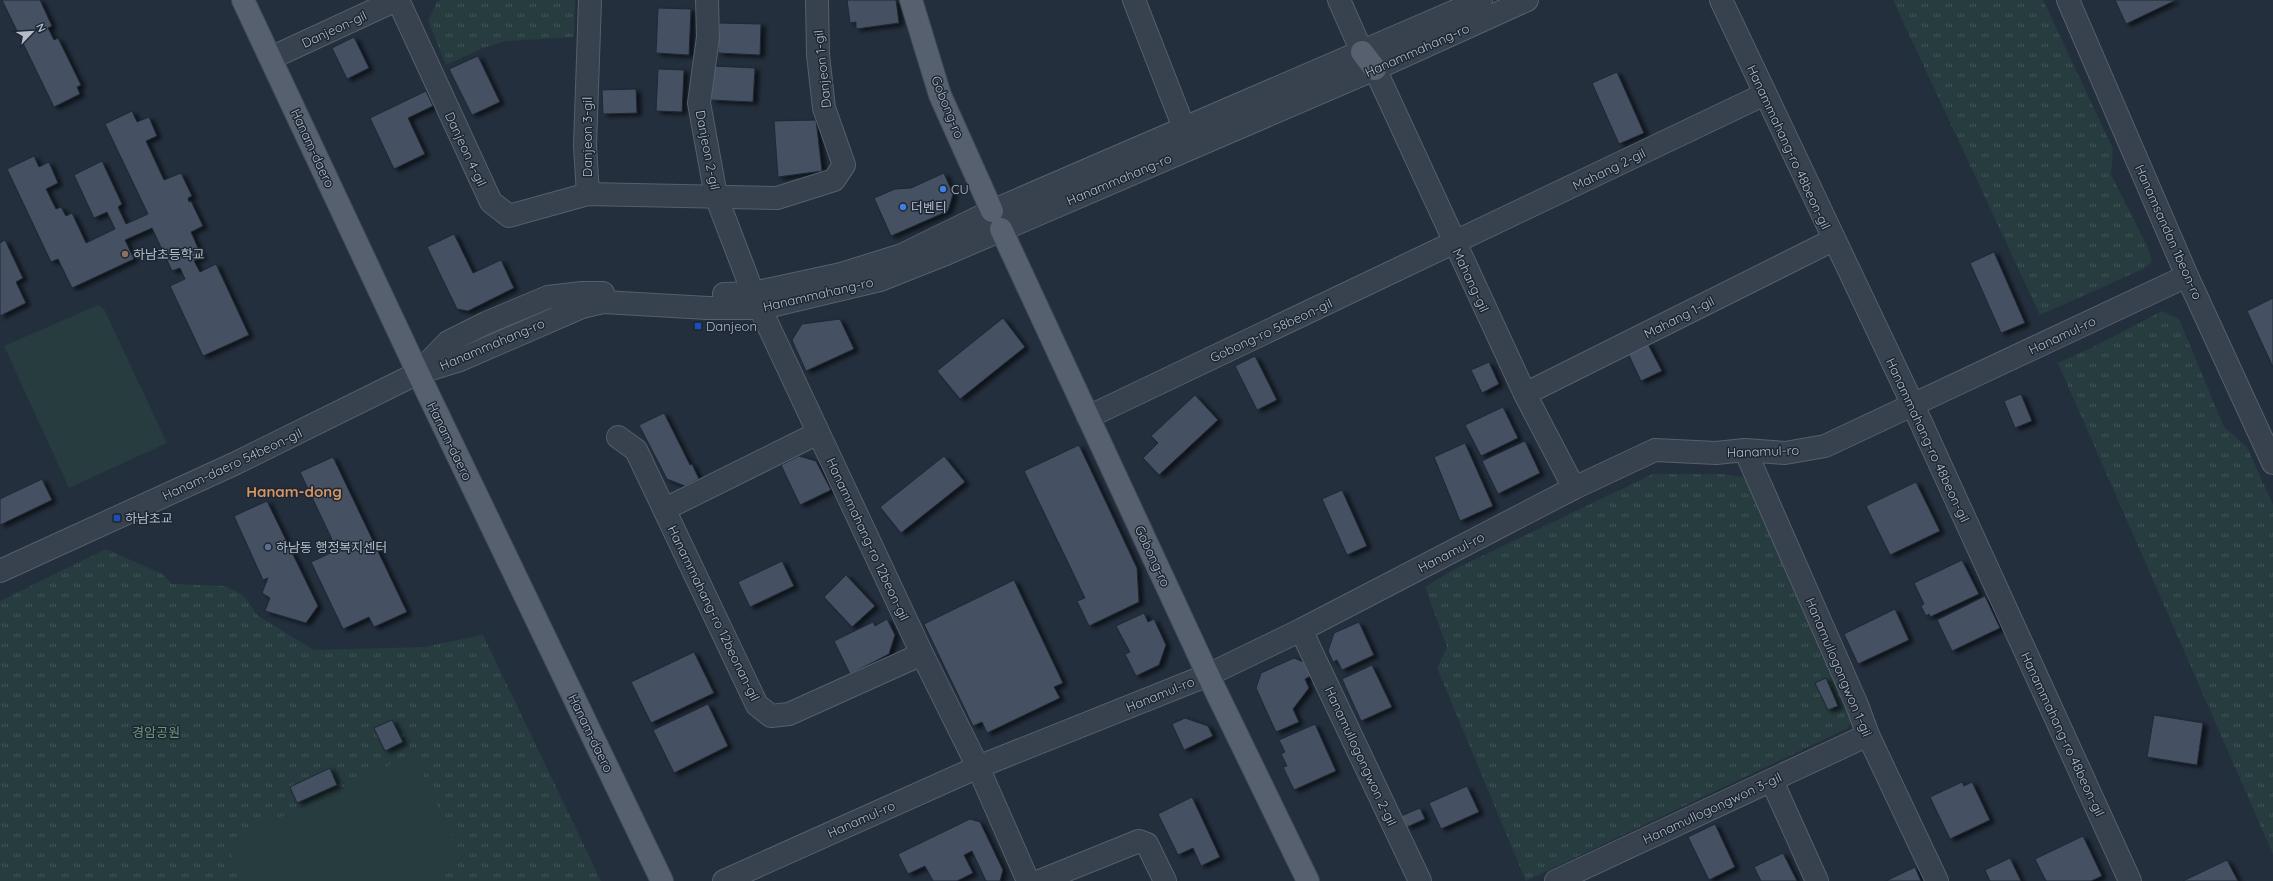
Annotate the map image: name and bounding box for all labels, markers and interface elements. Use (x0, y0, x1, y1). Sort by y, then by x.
street label: Danjeon-gil (299, 7, 369, 51)
north arrow (12, 12, 52, 52)
street label: Hanammahang-ro (1362, 20, 1472, 80)
text: N (33, 21, 49, 34)
street label: Danjeon 1-gil (810, 29, 834, 109)
street label: Hanammahang-ro 48beon-gil (1744, 62, 1834, 232)
street label: Gobong-ro (928, 73, 968, 141)
street label: Danjeon 3-gil (579, 97, 595, 177)
street label: Hanam-daero (288, 106, 338, 190)
street label: Danjeon 4-gil (442, 109, 490, 189)
street label: Danjeon 2-gil (692, 109, 724, 191)
street label: Mahang 2-gil (1570, 144, 1648, 194)
street label: Hanammahang-ro (1064, 150, 1174, 208)
street label: Hanamsandan 1beon-ro (2132, 162, 2206, 302)
place label: CU (951, 181, 969, 197)
marker: CU (938, 184, 948, 194)
place label: 더벤티 (911, 199, 947, 215)
marker: 더벤티 (898, 202, 908, 212)
place label: 하남초등학교 (133, 246, 205, 262)
street label: Mahang-gil (1449, 246, 1493, 314)
marker: 하남초등학교 (120, 249, 130, 259)
street label: Hanammahang-ro (761, 273, 875, 314)
street label: Mahang 1-gil (1641, 292, 1717, 342)
street label: Gobong-ro 58beon-gil (1207, 295, 1335, 365)
street label: Hanamul-ro (2026, 312, 2098, 358)
street label: Hanammahang-ro (437, 315, 547, 373)
place label: Danjeon (706, 318, 757, 334)
marker: Danjeon (693, 321, 703, 331)
street label: Hanammahang-ro 48beon-gil (1883, 355, 1973, 525)
street label: Hanam-daero (424, 399, 476, 483)
street label: Hanam-daero 54beon-gil (160, 425, 304, 503)
street label: Hanamul-ro (1726, 442, 1800, 460)
street label: Hanammahang-ro 12beon-gil (823, 455, 913, 623)
district label: Hanam-dong (246, 482, 342, 501)
place label: 하남초교 (125, 510, 173, 526)
marker: 하남초교 (112, 513, 122, 523)
street label: Hanammahang-ro 12beonan-gil (664, 523, 764, 703)
street label: Gobong-ro (1132, 523, 1174, 589)
street label: Hanamul-ro (1415, 528, 1487, 576)
place label: 하남동 행정복지센터 (276, 539, 387, 555)
marker: 하남동 행정복지센터 (263, 542, 273, 552)
street label: Hanamullogongwon 1-gil (1802, 595, 1876, 739)
street label: Hanammahang-ro 48beon-gil (2018, 649, 2108, 819)
street label: Hanamul-ro (1123, 673, 1197, 715)
street label: Hanamullogongwon 2-gil (1322, 684, 1400, 828)
street label: Hanam-daero (565, 691, 617, 775)
park label: 경암공원 (132, 724, 180, 740)
street label: Hanamullogongwon 3-gil (1640, 769, 1784, 847)
street label: Hanamul-ro (825, 797, 898, 841)

